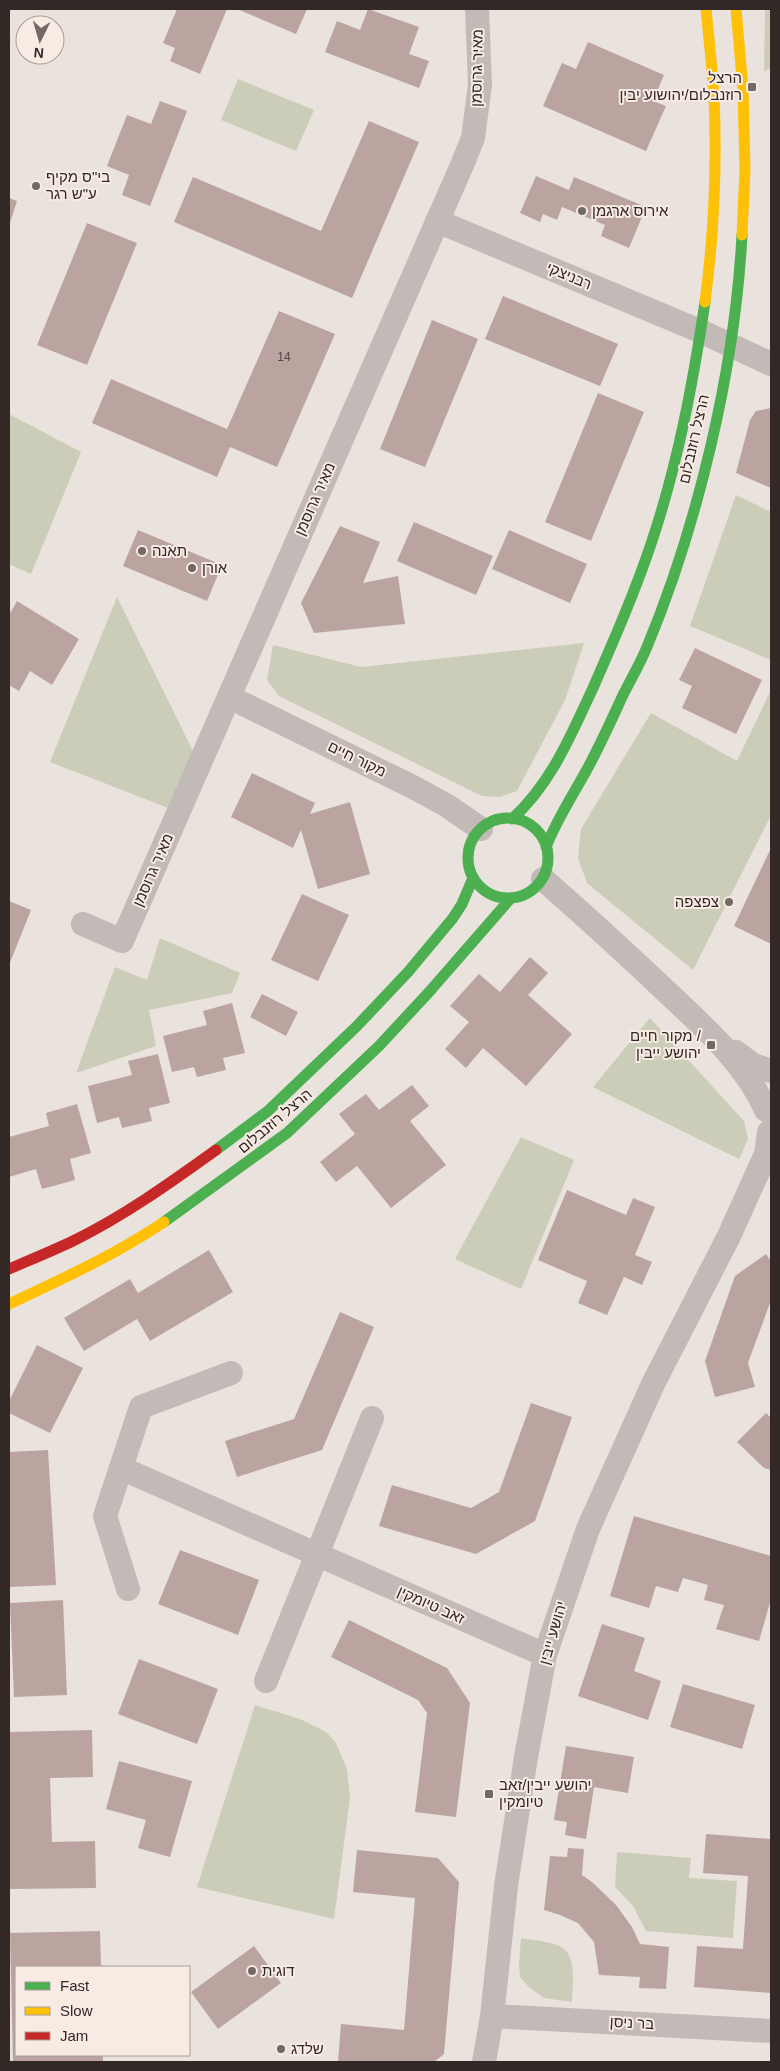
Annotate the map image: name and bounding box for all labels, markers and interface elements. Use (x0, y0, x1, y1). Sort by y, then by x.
north arrow (15, 15, 65, 65)
street label: מאיר גרוסמן (467, 29, 486, 107)
text: N (33, 45, 45, 61)
place label: הרצל רוזנבלום/יהושוע יבין (619, 69, 742, 103)
marker: הרצל רוזנבלום/יהושוע יבין (746, 81, 758, 93)
place label: בי"ס מקיף ע"ש רגר (46, 168, 110, 202)
marker: בי"ס מקיף ע"ש רגר (30, 180, 42, 192)
place label: אירוס ארגמן (592, 202, 669, 219)
marker: אירוס ארגמן (576, 205, 588, 217)
street label: רבניצקי (544, 258, 594, 293)
house number: 14 (277, 350, 291, 364)
street label: הרצל רוזנבלום (675, 393, 712, 485)
street label: מאיר גרוסמן (291, 460, 338, 538)
place label: תאנה (152, 542, 187, 559)
marker: תאנה (136, 545, 148, 557)
place label: אורן (202, 559, 228, 576)
marker: אורן (186, 562, 198, 574)
street label: מקור חיים (325, 737, 389, 780)
street label: מאיר גרוסמן (129, 831, 176, 909)
place label: צפצפה (675, 893, 719, 910)
marker: צפצפה (723, 896, 735, 908)
place label: מקור חיים / יהושע ייבין (630, 1027, 702, 1061)
marker: מקור חיים / יהושע ייבין (705, 1039, 717, 1051)
street label: הרצל רוזנבלום (234, 1085, 315, 1156)
street label: זאב טיומקין (395, 1582, 468, 1627)
street label: יהושע ייבין (535, 1599, 570, 1666)
place label: יהושע ייבין/זאב טיומקין (499, 1776, 592, 1810)
marker: יהושע ייבין/זאב טיומקין (483, 1788, 495, 1800)
place label: דוגית (262, 1962, 295, 1979)
marker: דוגית (246, 1965, 258, 1977)
legend (15, 1966, 190, 2056)
text: Fast (60, 1977, 90, 1994)
text: Slow (60, 2002, 93, 2019)
street label: בר ניסן (609, 2013, 655, 2032)
text: Jam (60, 2027, 88, 2044)
place label: שלדג (291, 2040, 324, 2057)
marker: שלדג (275, 2043, 287, 2055)

